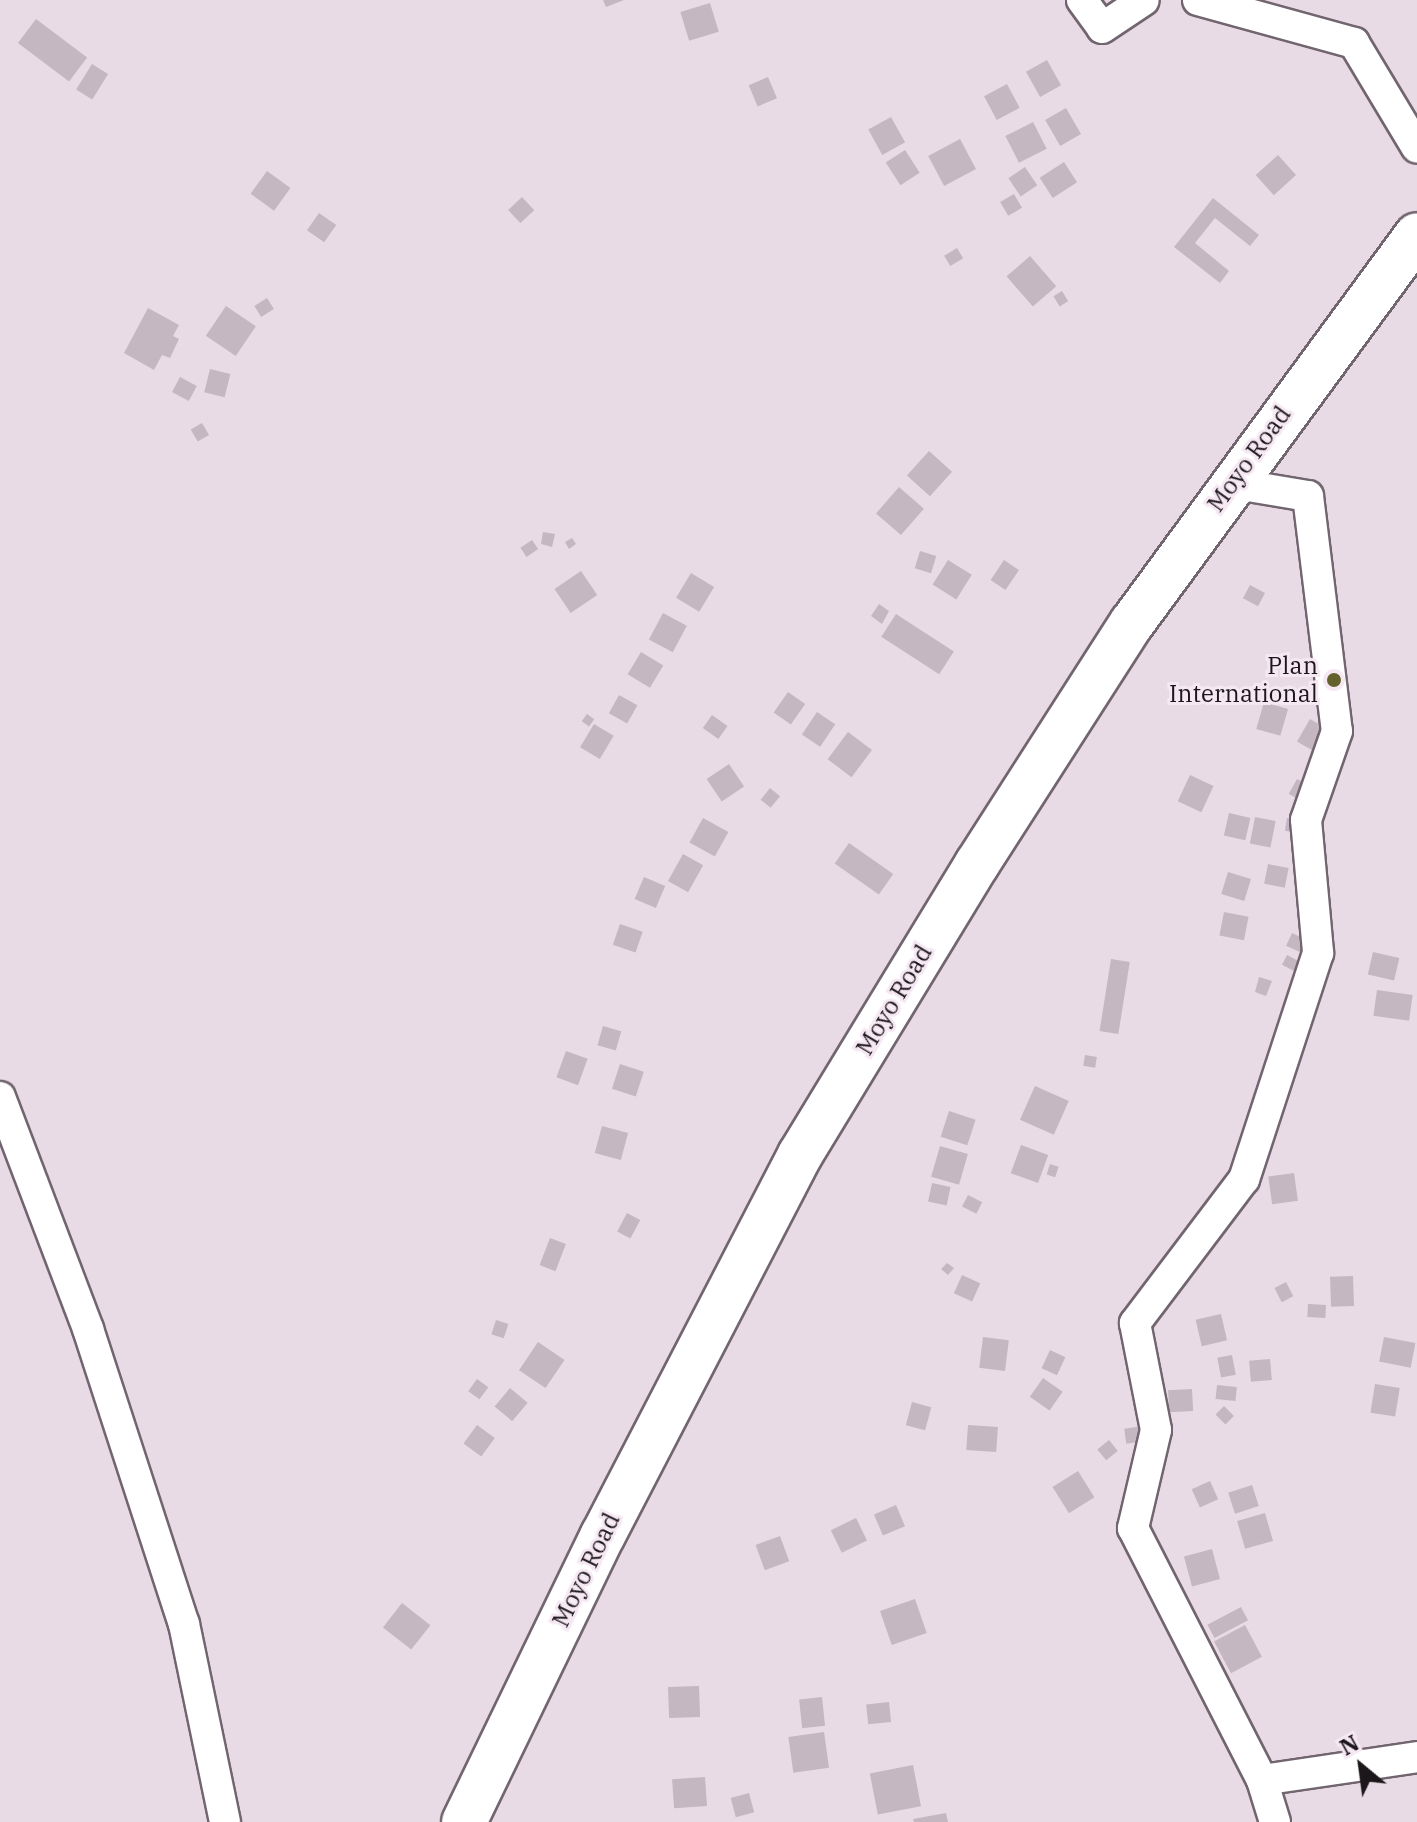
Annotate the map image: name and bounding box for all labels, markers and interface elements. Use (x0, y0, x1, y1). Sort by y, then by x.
street label: Moyo Road (1201, 401, 1297, 517)
place label: Plan International (1169, 652, 1318, 708)
marker: Plan International (1325, 671, 1343, 689)
street label: Moyo Road (850, 940, 938, 1060)
street label: Moyo Road (546, 1508, 626, 1632)
north arrow (1321, 1726, 1401, 1806)
text: N (1334, 1728, 1364, 1761)

